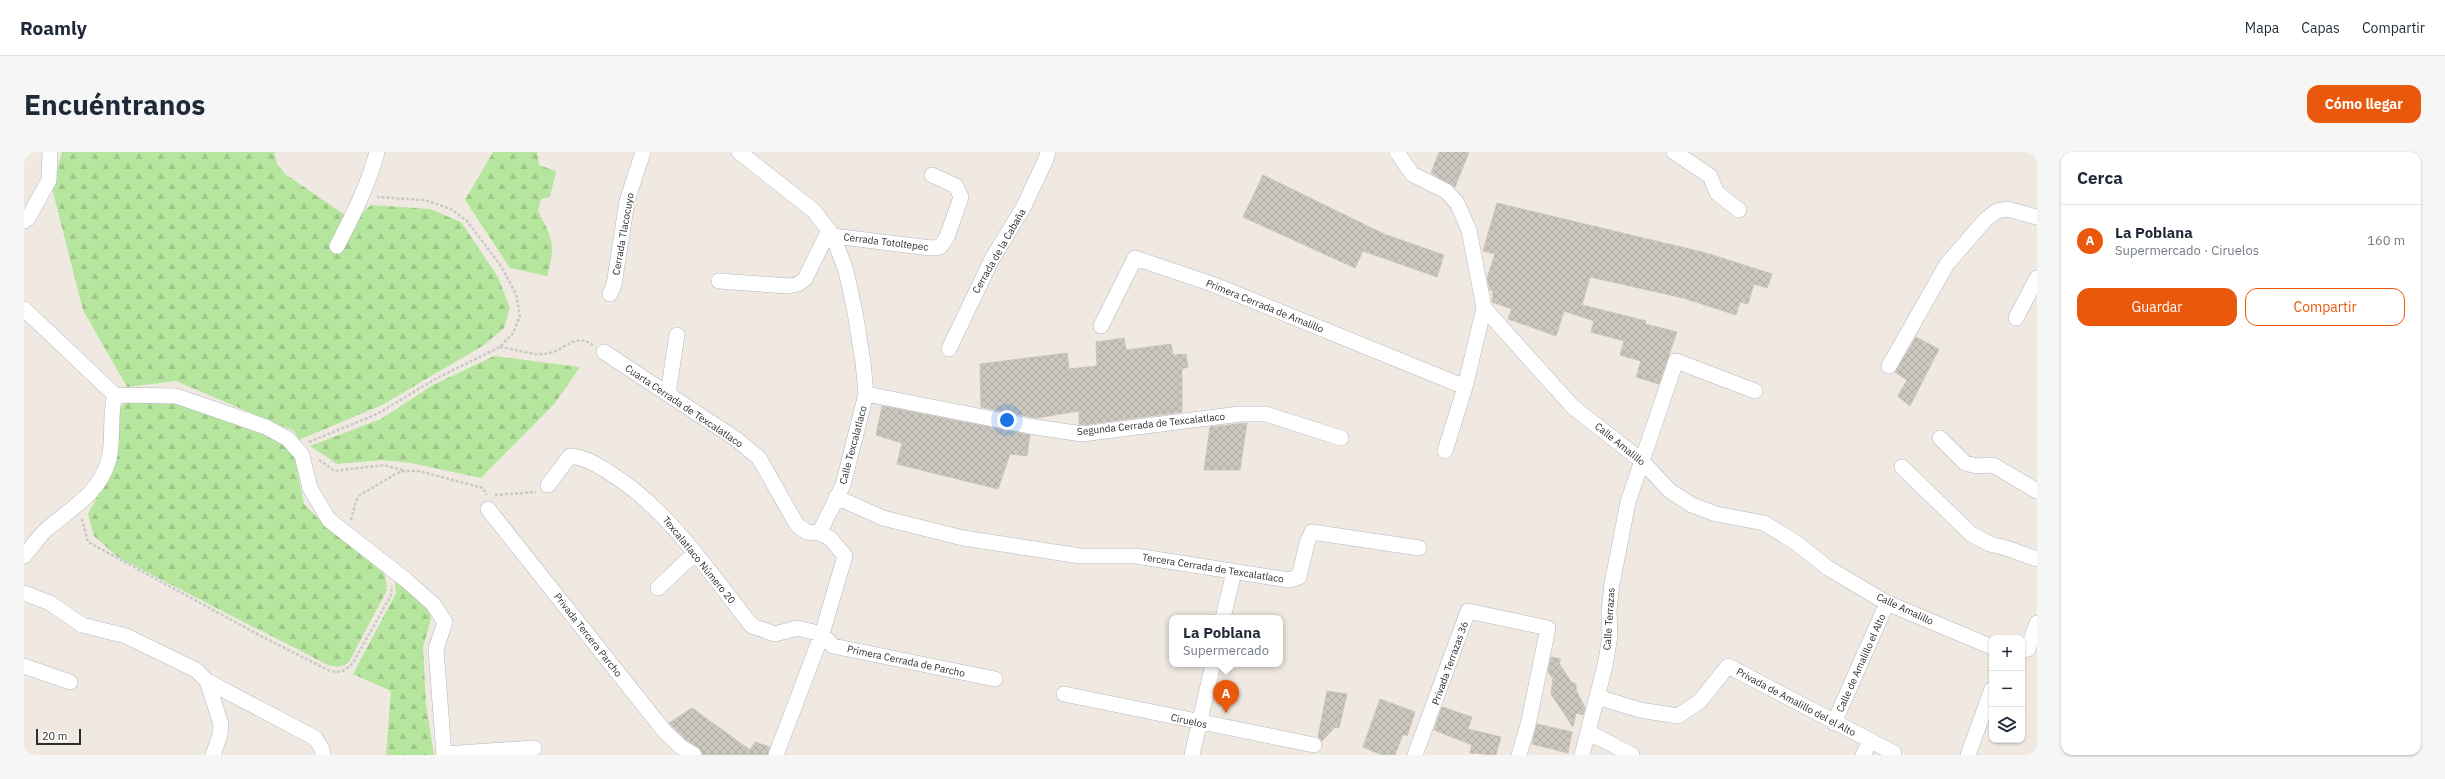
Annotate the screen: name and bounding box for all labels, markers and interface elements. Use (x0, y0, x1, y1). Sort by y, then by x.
text: Roamly (20, 16, 87, 40)
text: Mapa (2245, 19, 2279, 37)
text: Capas (2301, 19, 2340, 37)
text: Compartir (2362, 19, 2425, 37)
button: Cómo llegar (2307, 85, 2421, 123)
text: Encuéntranos (24, 86, 205, 123)
text: Cerca (2077, 167, 2123, 189)
street label: Cerrada Tlacocuyo (609, 191, 637, 276)
street label: Cerrada de la Cabaña (969, 206, 1029, 296)
text: La Poblana (2115, 223, 2193, 242)
street label: Cerrada Totoltepec (843, 230, 929, 254)
text: A (2086, 232, 2094, 249)
text: 160 m (2367, 232, 2405, 249)
text: Supermercado · Ciruelos (2115, 242, 2259, 259)
street label: Primera Cerrada de Amalillo (1204, 276, 1326, 336)
button: Guardar (2077, 288, 2237, 326)
button: Compartir (2245, 288, 2405, 326)
street label: Cuarta Cerrada de Texcalatlaco (622, 362, 746, 451)
street label: Calle Texcalatlaco (836, 404, 870, 486)
your location (997, 410, 1017, 430)
street label: Segunda Cerrada de Texcalatlaco (1076, 410, 1226, 438)
street label: Calle Amalillo (1592, 420, 1648, 469)
street label: Texcalatlaco Número 20 (660, 514, 738, 606)
street label: Tercera Cerrada de Texcalatlaco (1141, 550, 1285, 586)
street label: Calle Terrazas (1600, 587, 1618, 651)
street label: Privada Tercera Parcho (551, 590, 625, 680)
street label: Calle Amalillo (1874, 590, 1936, 628)
street label: Calle de Amalillo el Alto (1833, 611, 1889, 714)
popup (1169, 615, 1283, 667)
street label: Privada Terrazas 36 (1429, 619, 1471, 707)
text: La Poblana (1183, 623, 1261, 642)
map controls (1989, 635, 2025, 743)
button: + (1989, 635, 2025, 671)
street label: Primera Cerrada de Parcho (846, 642, 967, 680)
text: Supermercado (1183, 642, 1269, 659)
street label: Privada de Amalillo del el Alto (1734, 665, 1858, 739)
button: − (1989, 671, 2025, 707)
pin: A (1213, 680, 1239, 713)
button: layers (1989, 707, 2025, 743)
street label: Ciruelos (1170, 711, 1208, 731)
scale bar (36, 727, 81, 746)
text: 20 m (42, 729, 67, 743)

